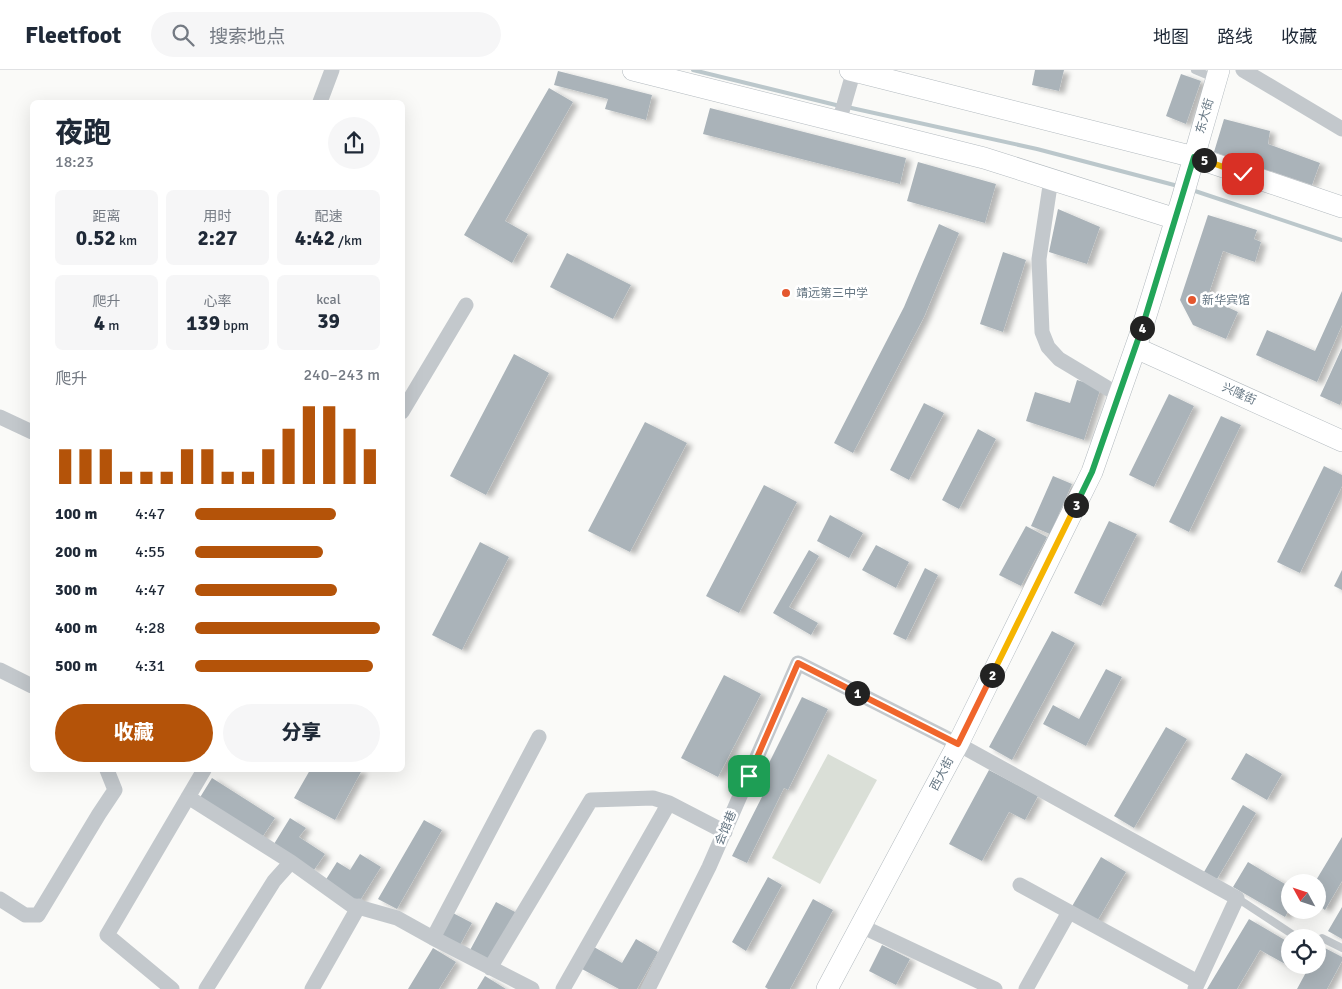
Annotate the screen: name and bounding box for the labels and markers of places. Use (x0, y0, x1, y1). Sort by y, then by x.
pin: 5 (1192, 148, 1216, 172)
pin (1222, 153, 1264, 195)
place label: 靖远第三中学 (796, 286, 868, 301)
marker: 靖远第三中学 (780, 287, 792, 299)
place label: 新华宾馆 (1202, 293, 1250, 308)
marker: 新华宾馆 (1186, 294, 1198, 306)
pin: 4 (1130, 316, 1154, 340)
pin: 3 (1064, 492, 1088, 518)
pin: 2 (980, 662, 1004, 688)
pin: 1 (844, 680, 870, 706)
pin (728, 755, 770, 797)

